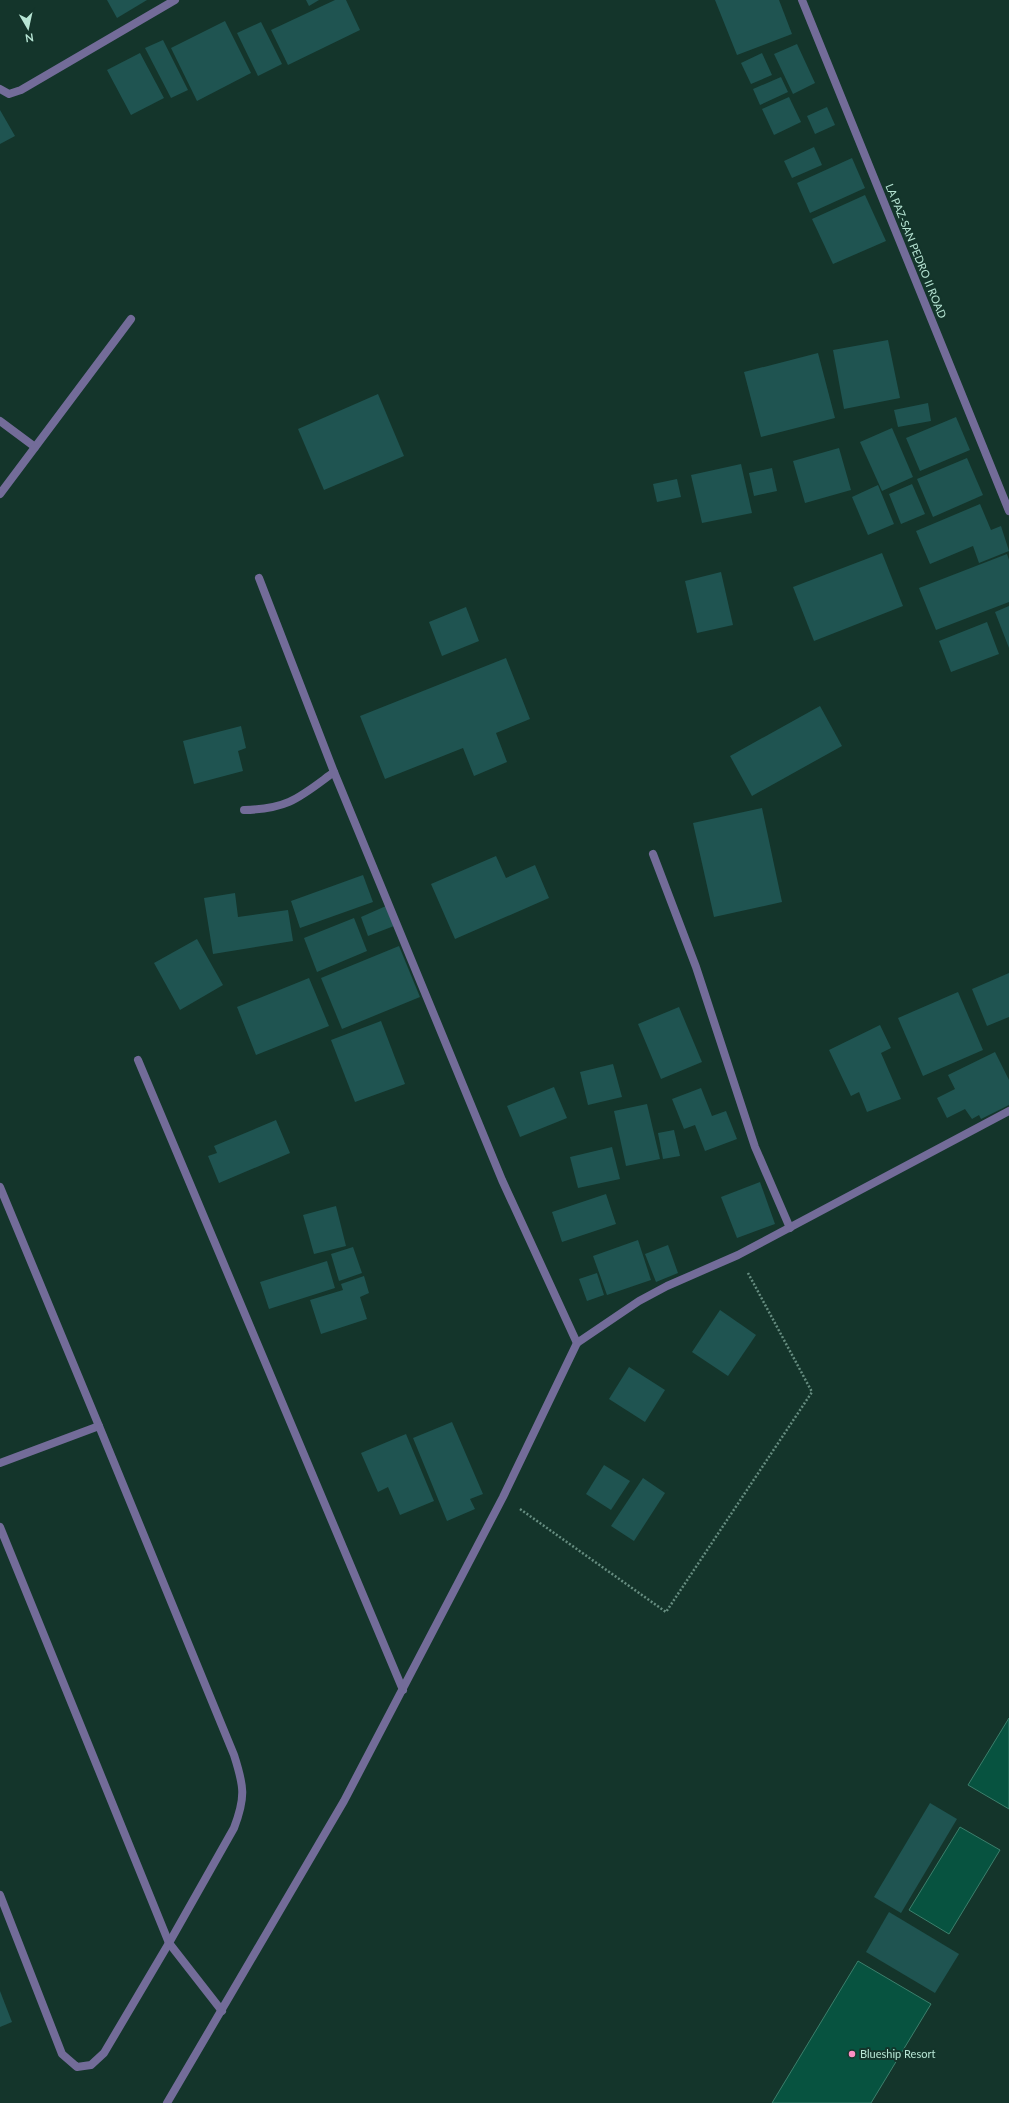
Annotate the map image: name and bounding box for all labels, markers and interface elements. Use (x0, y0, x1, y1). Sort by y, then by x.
north arrow (8, 8, 48, 48)
text: N (24, 31, 35, 45)
street label: LA PAZ-SAN PEDRO II ROAD (883, 182, 949, 320)
place label: Blueship Resort (860, 2047, 935, 2060)
marker: Blueship Resort (847, 2049, 857, 2059)

